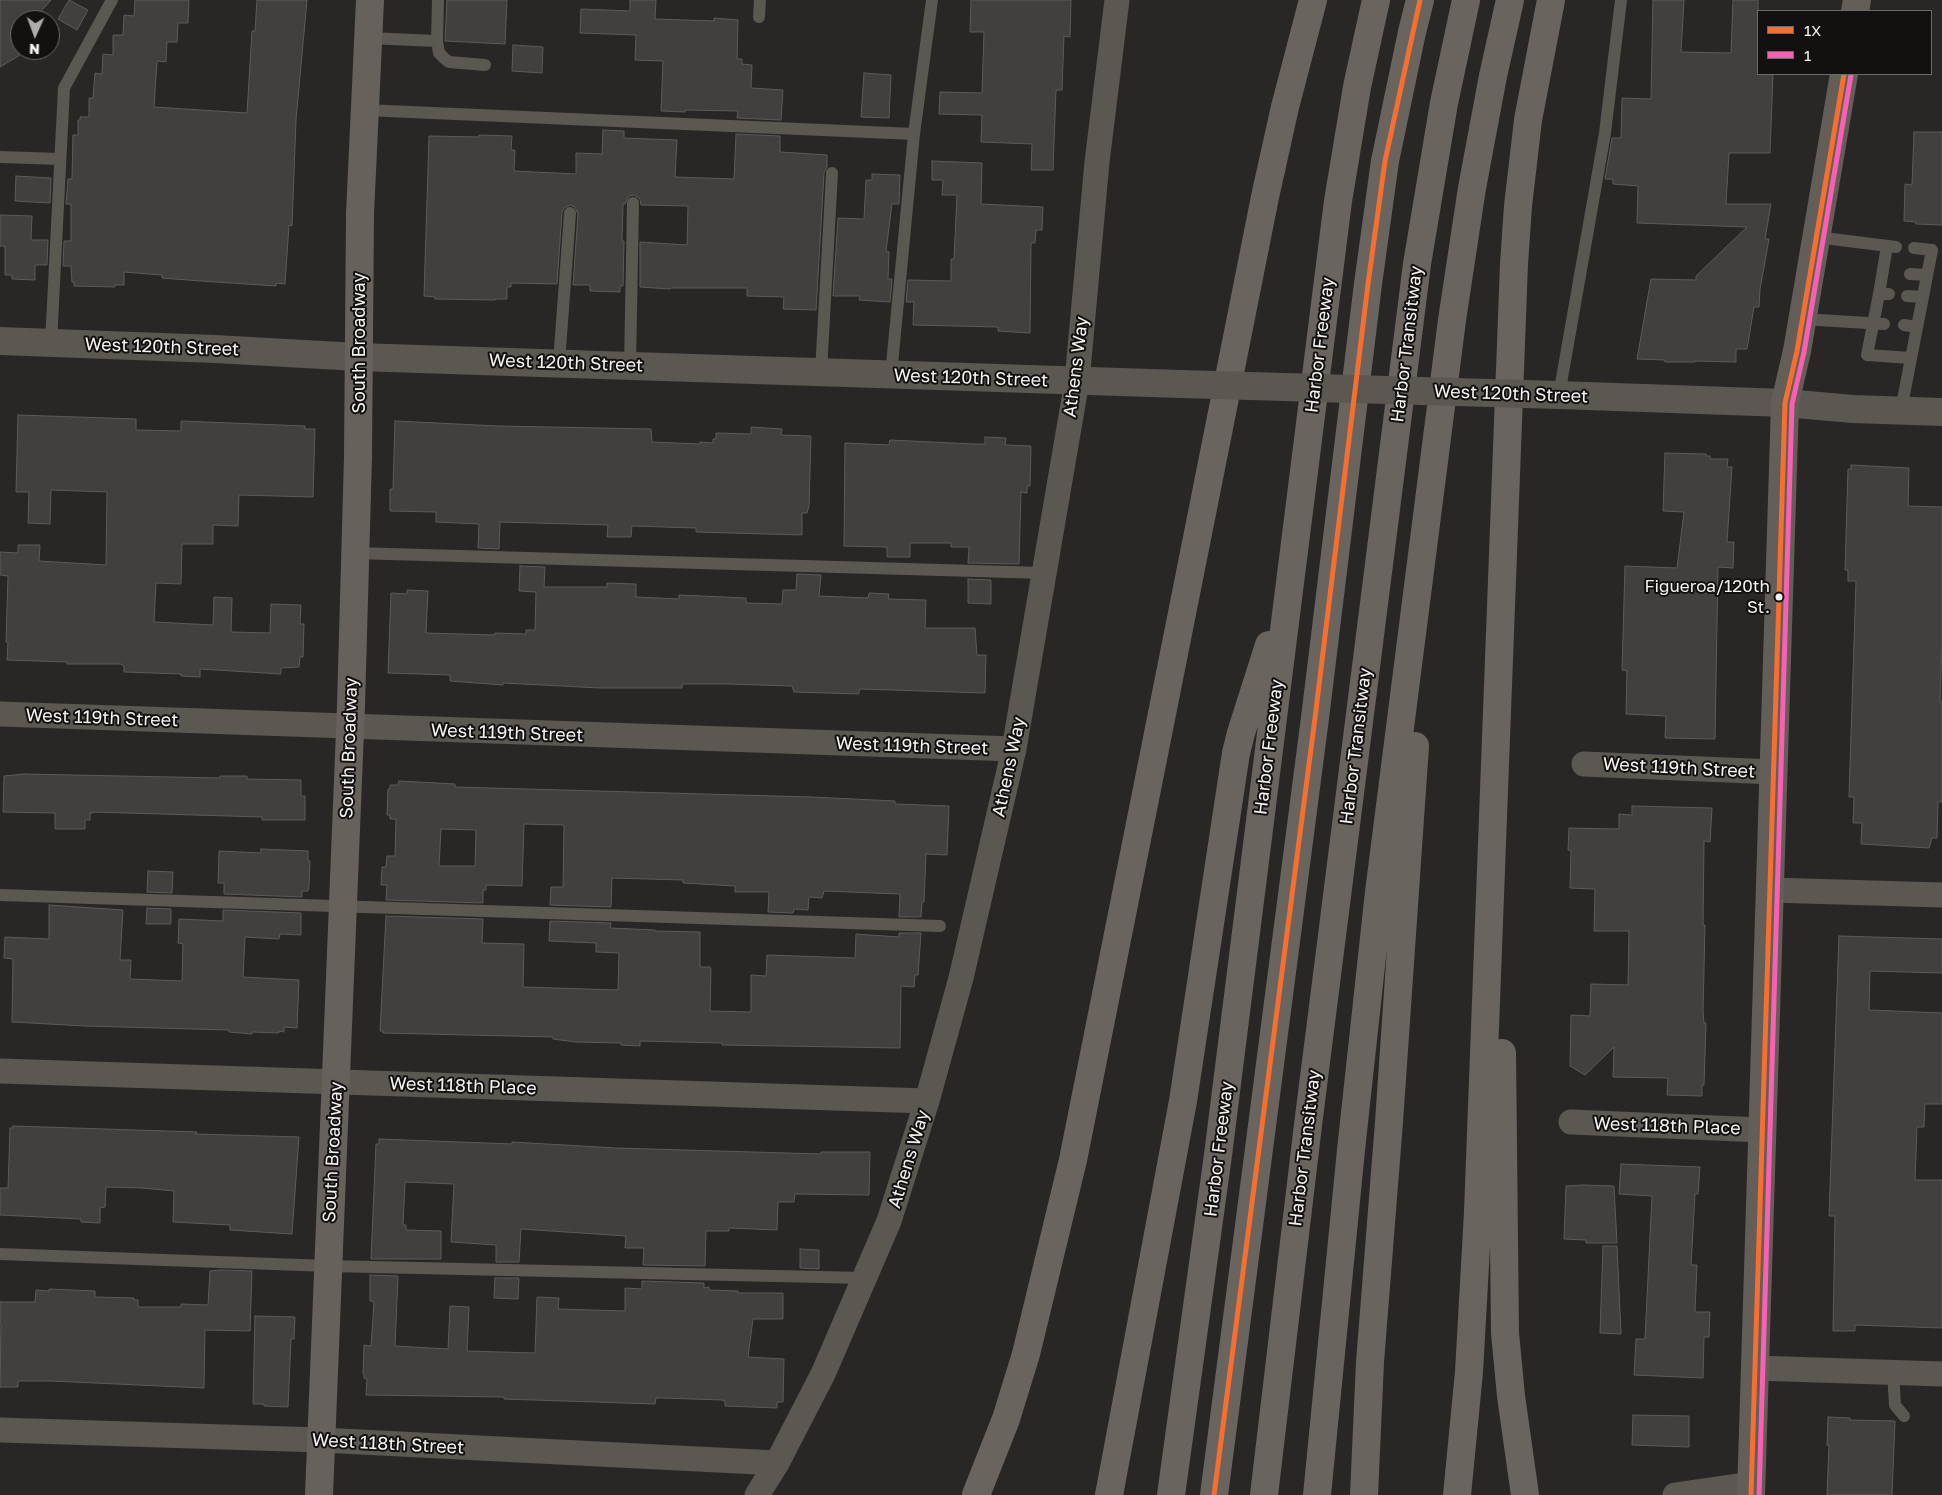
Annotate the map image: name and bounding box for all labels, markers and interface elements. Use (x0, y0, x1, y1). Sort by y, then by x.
north arrow (10, 10, 60, 60)
legend (1757, 10, 1932, 75)
text: 1X (1804, 21, 1821, 39)
text: N (29, 41, 40, 58)
text: 1 (1804, 46, 1811, 64)
street label: Harbor Transitway (1387, 264, 1427, 424)
street label: South Broadway (348, 272, 370, 414)
street label: Harbor Freeway (1301, 276, 1339, 414)
street label: Athens Way (1059, 315, 1093, 419)
street label: West 120th Street (84, 334, 240, 360)
street label: West 120th Street (488, 350, 644, 376)
street label: West 120th Street (893, 365, 1049, 391)
street label: West 120th Street (1433, 381, 1589, 407)
place label: Figueroa/120th St. (1644, 577, 1770, 617)
marker: Figueroa/120th St. (1774, 592, 1784, 602)
street label: Harbor Transitway (1336, 666, 1376, 826)
street label: South Broadway (336, 677, 362, 819)
street label: Harbor Freeway (1250, 678, 1288, 816)
street label: West 119th Street (25, 705, 179, 731)
street label: Athens Way (988, 715, 1030, 819)
street label: West 119th Street (430, 720, 584, 746)
street label: West 119th Street (835, 733, 989, 759)
street label: West 119th Street (1602, 753, 1756, 783)
street label: Harbor Transitway (1285, 1068, 1325, 1228)
street label: West 118th Place (389, 1073, 537, 1099)
street label: Harbor Freeway (1200, 1080, 1238, 1218)
street label: South Broadway (319, 1081, 347, 1223)
street label: Athens Way (884, 1107, 934, 1211)
street label: West 118th Place (1593, 1113, 1741, 1139)
street label: West 118th Street (311, 1429, 465, 1459)

